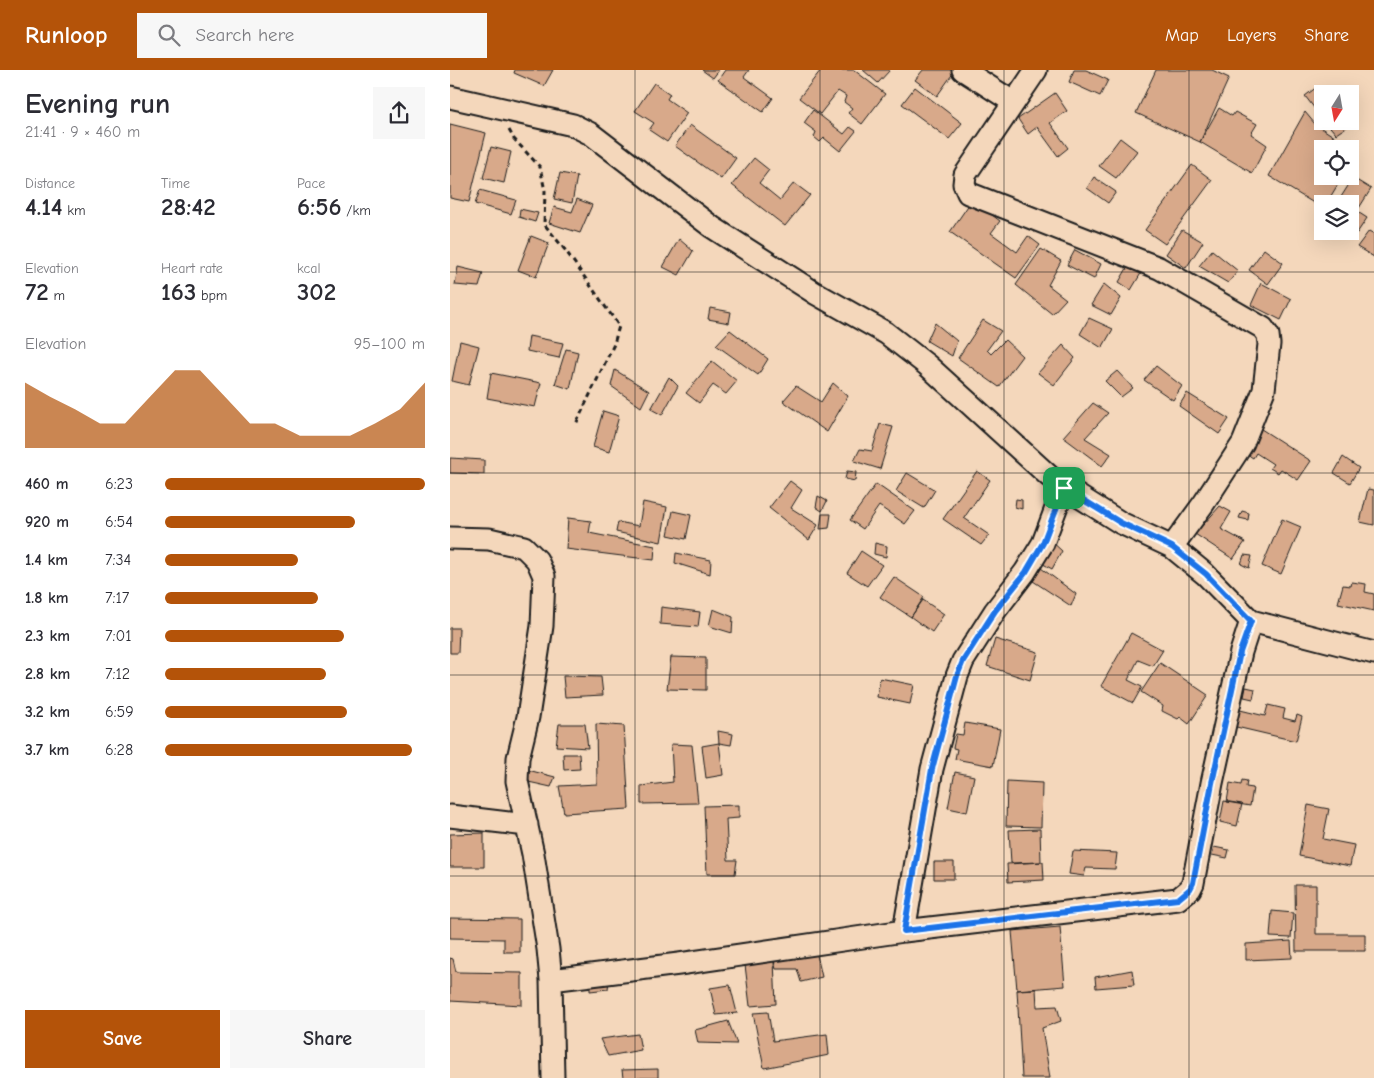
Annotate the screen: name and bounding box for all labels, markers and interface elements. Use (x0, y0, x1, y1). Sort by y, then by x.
search box (137, 13, 487, 58)
text: Runloop (25, 21, 107, 49)
icon: search (155, 21, 183, 49)
text: Search here (195, 24, 294, 46)
text: Map (1165, 25, 1199, 46)
text: Layers (1227, 25, 1276, 46)
text: Share (1304, 25, 1349, 46)
north arrow (1314, 85, 1359, 130)
map controls (1314, 85, 1359, 240)
button: share (373, 87, 425, 139)
text: Evening run (25, 88, 170, 120)
text: 21:41 · 9 × 460 m (25, 123, 140, 141)
button: locate (1314, 140, 1359, 185)
text: Distance (25, 175, 75, 192)
text: Time (161, 175, 190, 192)
text: Pace (297, 175, 325, 192)
text: 4.14 (25, 192, 63, 221)
text: 28:42 (161, 192, 216, 221)
text: 6:56 (297, 192, 342, 221)
button: layers (1314, 195, 1359, 240)
text: km (63, 202, 86, 219)
text: /km (342, 202, 371, 219)
text: Elevation (25, 260, 79, 277)
text: Heart rate (161, 260, 223, 277)
text: kcal (297, 260, 321, 277)
text: 72 (25, 277, 49, 306)
text: 163 (161, 277, 196, 306)
text: 302 (297, 277, 336, 306)
text: m (49, 287, 65, 304)
text: bpm (196, 287, 227, 304)
text: Elevation (25, 335, 86, 353)
text: 95–100 m (354, 335, 425, 353)
pin (1043, 467, 1085, 509)
icon: arrive (1050, 474, 1078, 502)
text: 460 m (25, 475, 68, 493)
text: 6:23 (105, 475, 133, 493)
text: 920 m (25, 513, 69, 531)
text: 6:54 (105, 513, 133, 531)
text: 1.4 km (25, 551, 68, 569)
text: 7:34 (105, 551, 131, 569)
text: 1.8 km (25, 589, 69, 607)
text: 7:17 (105, 589, 129, 607)
text: 2.3 km (25, 627, 70, 645)
text: 7:01 (105, 627, 132, 645)
text: 2.8 km (25, 665, 70, 683)
text: 7:12 (105, 665, 130, 683)
text: 3.2 km (25, 703, 70, 721)
text: 6:59 (105, 703, 134, 721)
text: 3.7 km (25, 741, 69, 759)
text: 6:28 (105, 741, 133, 759)
button: Save (25, 1010, 220, 1068)
button: Share (230, 1010, 425, 1068)

